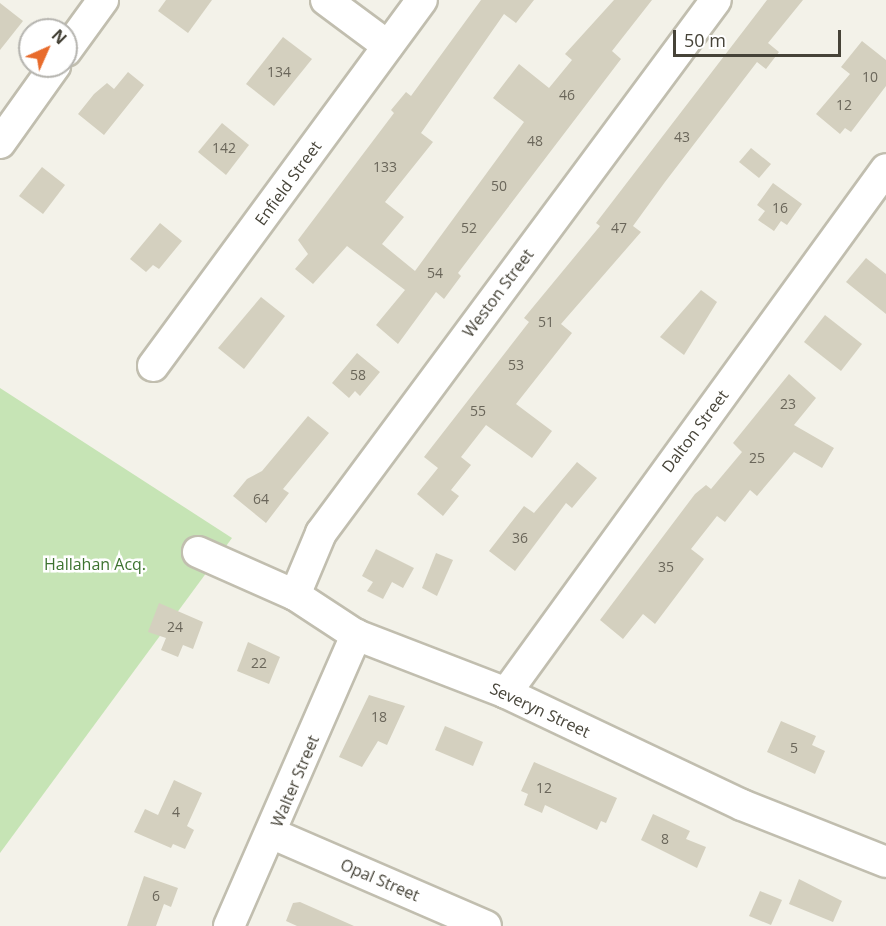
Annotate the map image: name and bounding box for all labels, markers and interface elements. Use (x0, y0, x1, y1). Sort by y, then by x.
north arrow (18, 18, 78, 78)
scale bar (676, 18, 844, 56)
text: N (47, 24, 72, 49)
text: 50 m (684, 28, 726, 52)
house number: 134 (267, 64, 291, 80)
house number: 10 (862, 69, 878, 85)
house number: 46 (559, 87, 575, 103)
house number: 12 (836, 97, 852, 113)
house number: 43 (674, 129, 690, 145)
house number: 48 (527, 133, 543, 149)
street label: Enfield Street (251, 137, 325, 229)
house number: 142 (212, 140, 236, 156)
house number: 133 (373, 159, 397, 175)
house number: 50 (491, 178, 507, 194)
house number: 16 (772, 200, 788, 216)
house number: 52 (461, 220, 477, 236)
house number: 47 (611, 220, 627, 236)
street label: Weston Street (459, 245, 537, 341)
house number: 54 (427, 265, 443, 281)
house number: 51 (538, 314, 554, 330)
house number: 53 (508, 357, 524, 373)
house number: 58 (350, 367, 366, 383)
street label: Dalton Street (658, 386, 732, 476)
house number: 23 (780, 396, 796, 412)
house number: 55 (470, 403, 486, 419)
house number: 25 (749, 450, 765, 466)
house number: 64 (253, 491, 269, 507)
house number: 36 (512, 530, 528, 546)
park label: Hallahan Acq. (44, 554, 146, 574)
house number: 35 (658, 559, 674, 575)
house number: 24 (167, 619, 183, 635)
house number: 22 (251, 655, 267, 671)
street label: Severyn Street (487, 678, 593, 742)
house number: 18 (371, 709, 387, 725)
street label: Walter Street (267, 732, 323, 830)
house number: 5 (790, 740, 798, 756)
house number: 12 (536, 780, 552, 796)
house number: 4 (172, 804, 180, 820)
house number: 8 (661, 831, 669, 847)
street label: Opal Street (338, 855, 422, 905)
house number: 6 (152, 888, 160, 904)

